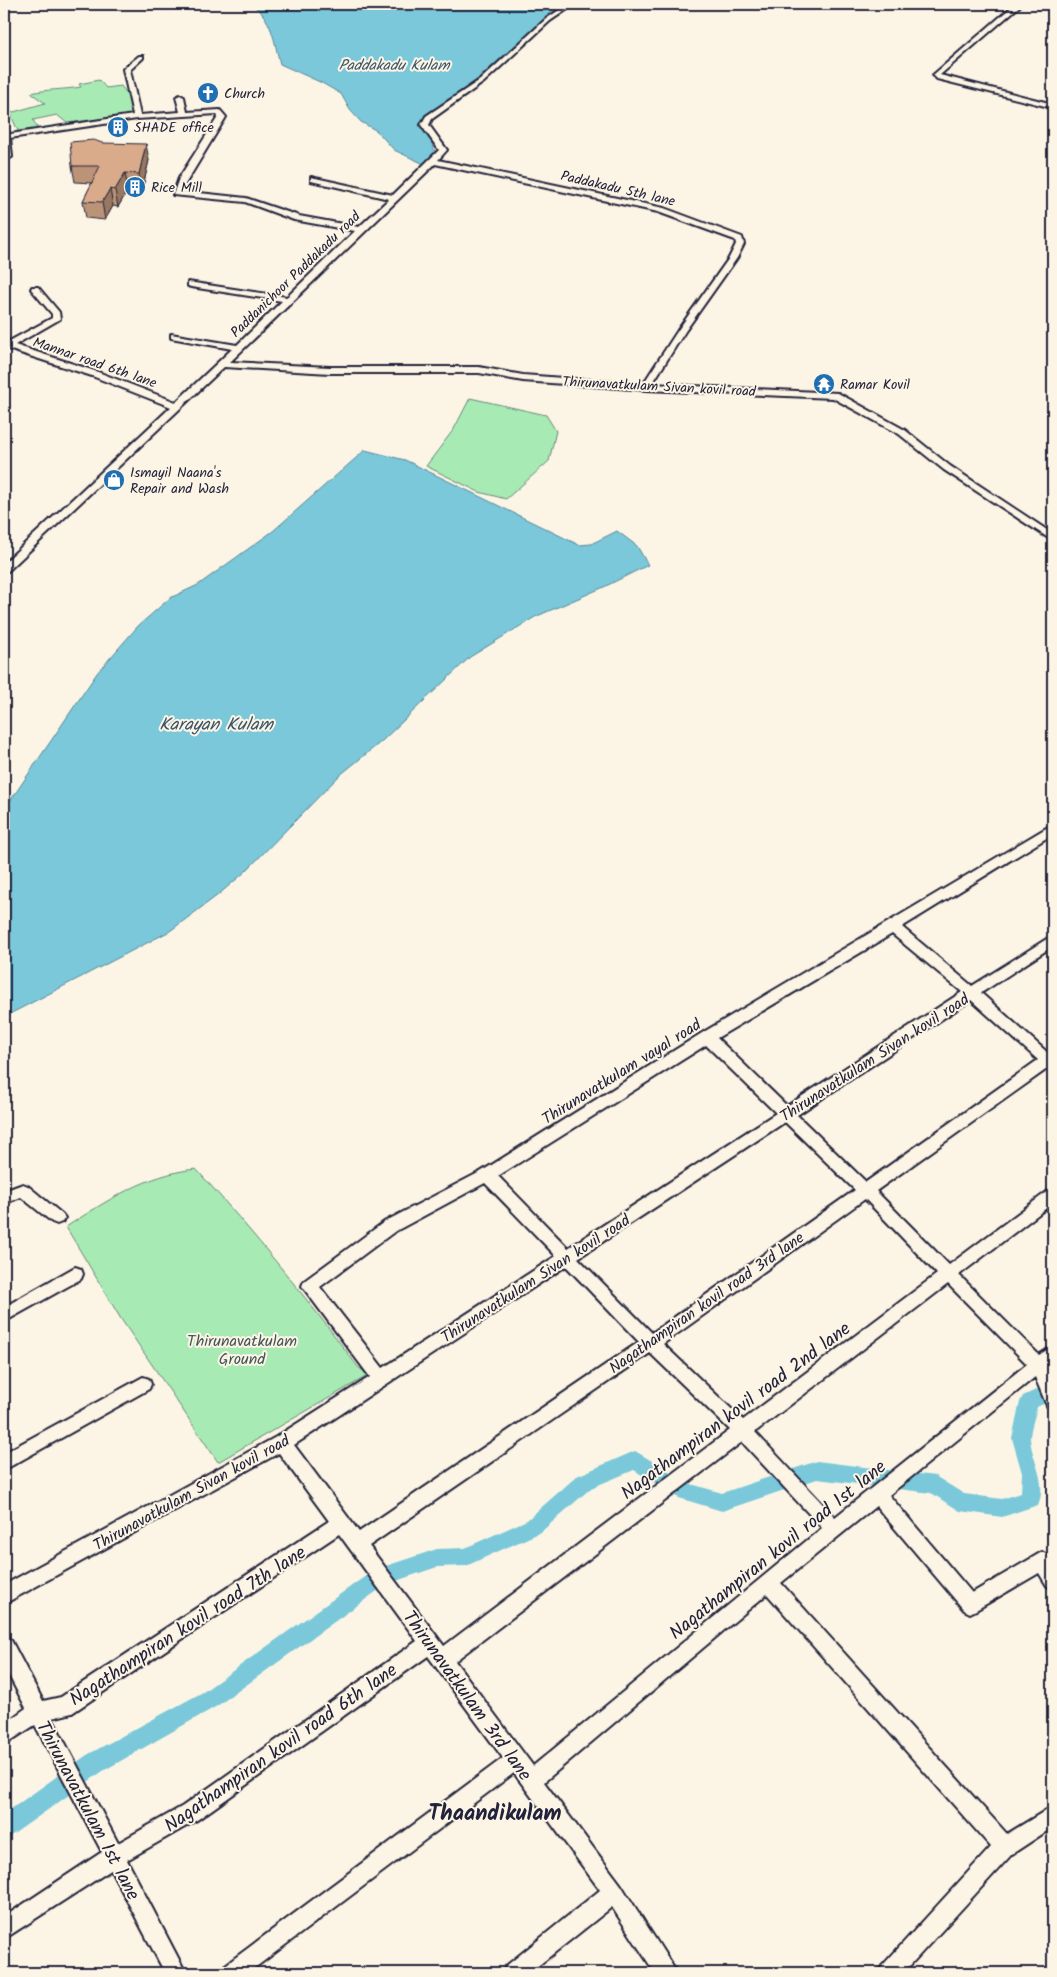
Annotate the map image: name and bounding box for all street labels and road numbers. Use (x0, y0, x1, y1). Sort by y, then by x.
street label: Paddakadu 5th lane (558, 165, 678, 213)
street label: Paddanichoor Paddakadu road (226, 206, 367, 343)
street label: Mannar road 6th lane (30, 331, 160, 395)
street label: Thirunavatkulam Sivan kovil road (562, 371, 757, 403)
street label: Thirunavatkulam Sivan kovil road (775, 987, 975, 1129)
street label: Thirunavatkulam vayal road (537, 1012, 707, 1132)
street label: Thirunavatkulam Sivan kovil road (436, 1208, 636, 1350)
street label: Nagathampiran kovil road 3rd lane (604, 1226, 810, 1381)
street label: Nagathampiran kovil road 2nd lane (615, 1315, 858, 1508)
street label: Thirunavatkulam Sivan kovil road (89, 1428, 295, 1558)
street label: Nagathampiran kovil road 1st lane (663, 1453, 894, 1648)
street label: Nagathampiran kovil road 7th lane (64, 1538, 313, 1715)
street label: Thirunavatkulam 3rd lane (394, 1605, 539, 1788)
street label: Nagathampiran kovil road 6th lane (158, 1656, 404, 1841)
street label: Thirunavatkulam 1st lane (27, 1716, 147, 1906)

